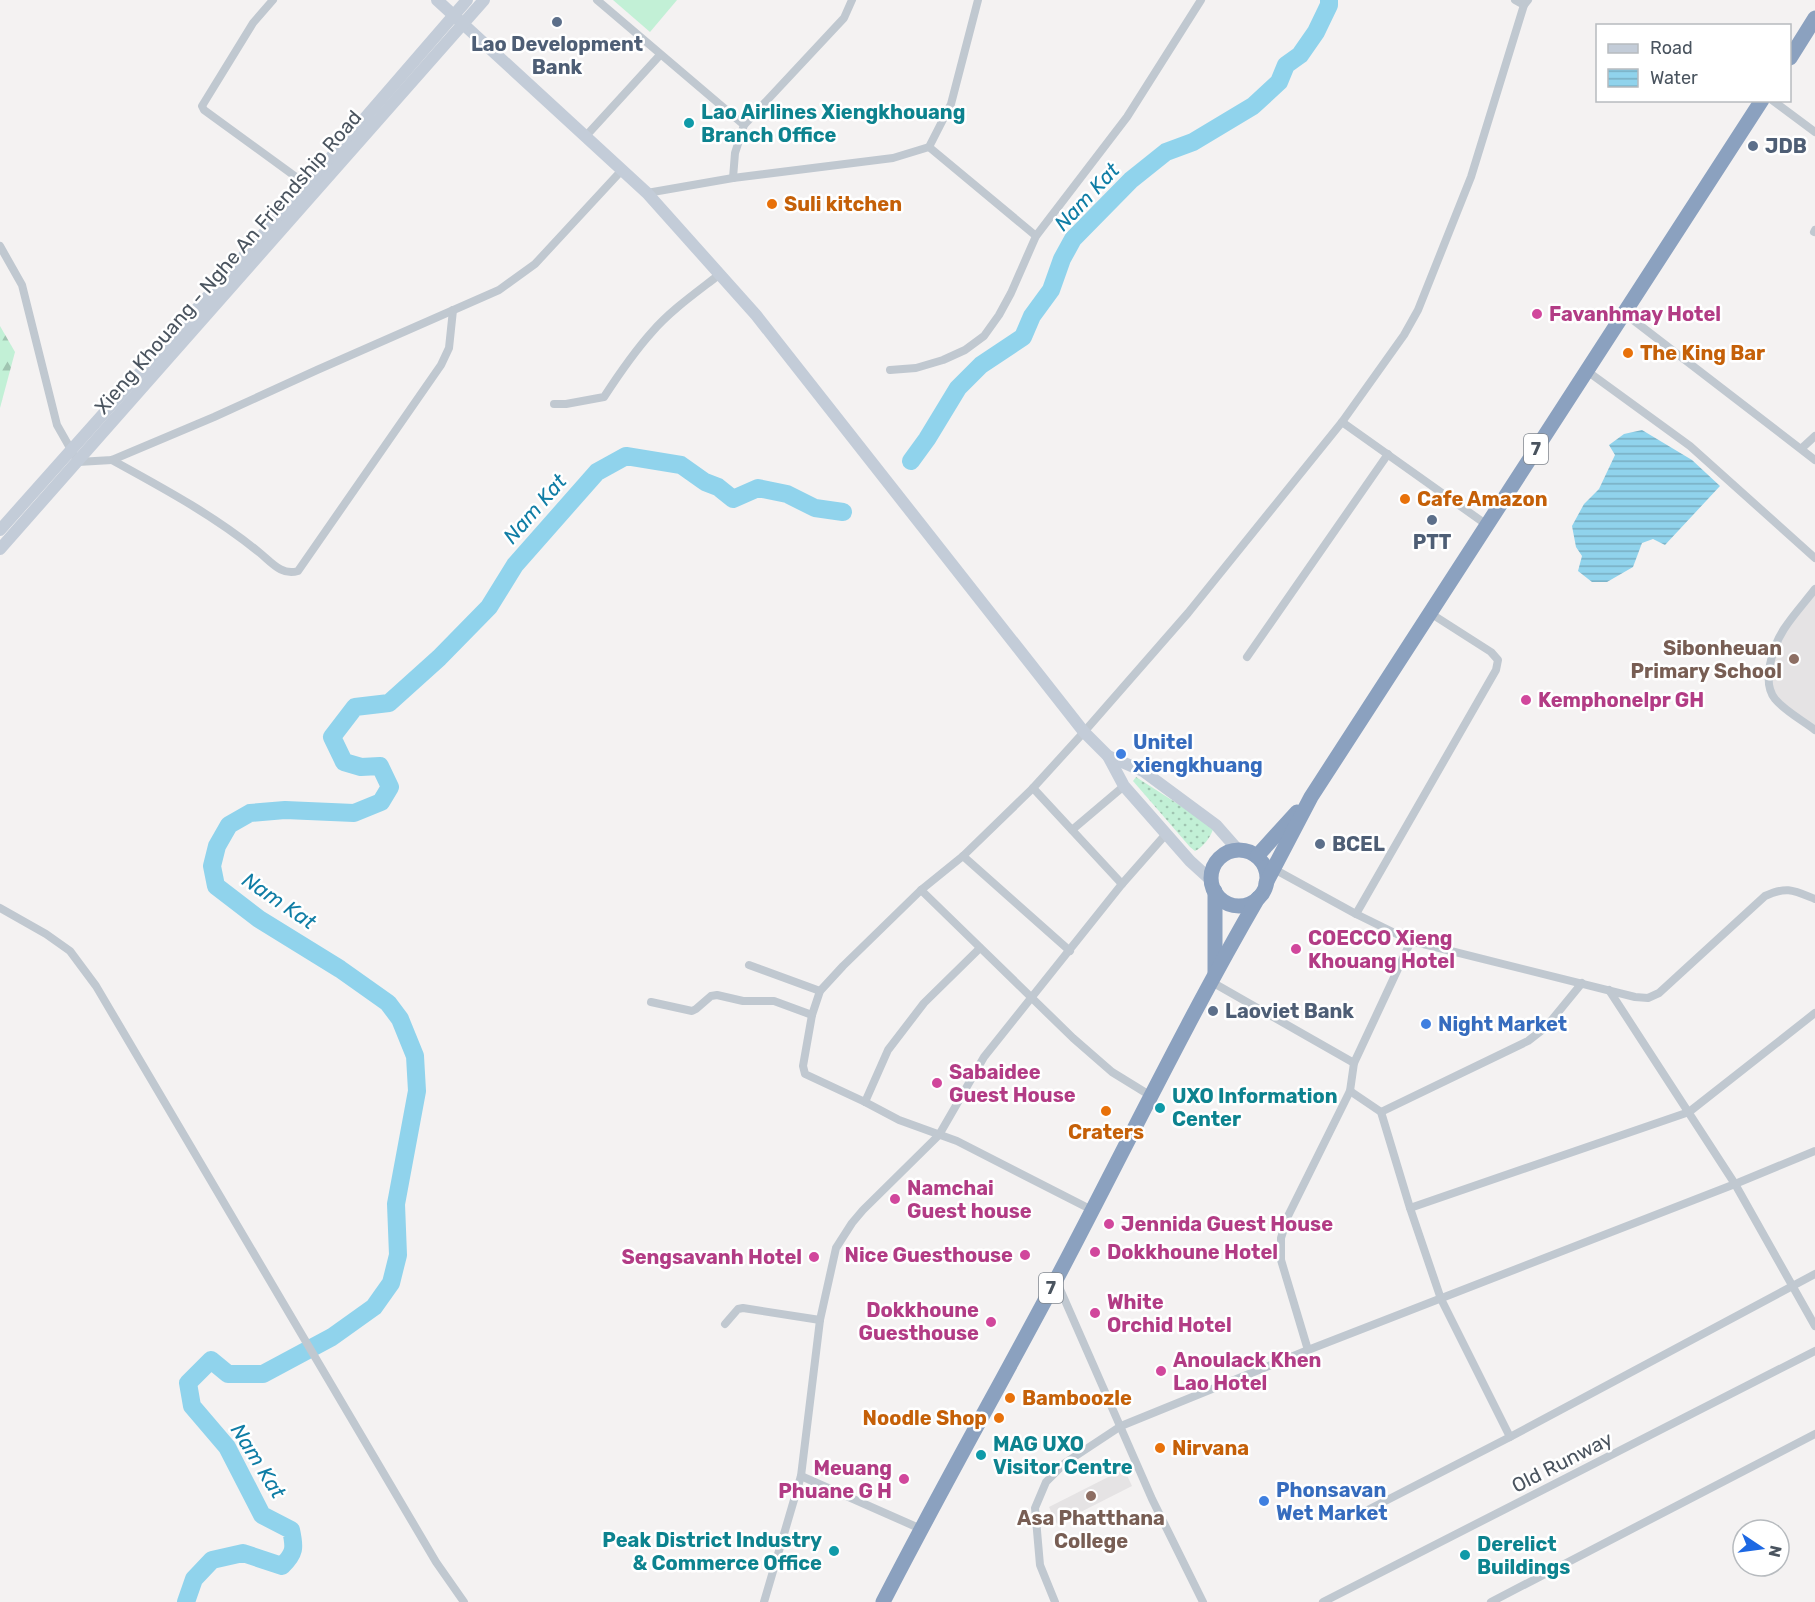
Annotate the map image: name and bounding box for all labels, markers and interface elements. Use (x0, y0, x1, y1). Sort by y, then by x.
marker: Lao Development Bank (550, 15, 564, 29)
legend (1596, 24, 1791, 102)
place label: Lao Development Bank (471, 32, 643, 79)
text: Road (1650, 37, 1693, 59)
text: Water (1650, 67, 1698, 89)
place label: Lao Airlines Xiengkhouang Branch Office (701, 100, 965, 147)
street label: Xieng Khouang - Nghe An Friendship Road (90, 105, 366, 419)
marker: Lao Airlines Xiengkhouang Branch Office (682, 116, 696, 130)
place label: JDB (1765, 134, 1807, 158)
marker: JDB (1746, 139, 1760, 153)
water label: Nam Kat (1049, 157, 1125, 236)
place label: Suli kitchen (784, 192, 902, 216)
marker: Suli kitchen (765, 197, 779, 211)
place label: Favanhmay Hotel (1549, 302, 1721, 326)
marker: Favanhmay Hotel (1530, 307, 1544, 321)
place label: The King Bar (1640, 341, 1765, 365)
marker: The King Bar (1621, 346, 1635, 360)
road number: 7 (1524, 434, 1548, 464)
water label: Nam Kat (498, 468, 572, 548)
place label: Cafe Amazon (1417, 487, 1548, 511)
marker: Cafe Amazon (1398, 492, 1412, 506)
marker: PTT (1425, 513, 1439, 527)
place label: PTT (1413, 530, 1452, 554)
place label: Sibonheuan Primary School (1631, 636, 1782, 683)
marker: Sibonheuan Primary School (1787, 652, 1801, 666)
place label: Kemphonelpr GH (1538, 688, 1704, 712)
marker: Kemphonelpr GH (1519, 693, 1533, 707)
place label: Unitel xiengkhuang (1133, 730, 1263, 777)
marker: Unitel xiengkhuang (1114, 747, 1128, 761)
place label: BCEL (1332, 832, 1385, 856)
marker: BCEL (1313, 837, 1327, 851)
water label: Nam Kat (238, 867, 322, 935)
place label: COECCO Xieng Khouang Hotel (1308, 926, 1455, 973)
marker: COECCO Xieng Khouang Hotel (1289, 942, 1303, 956)
place label: Laoviet Bank (1225, 999, 1354, 1023)
marker: Laoviet Bank (1206, 1004, 1220, 1018)
place label: Night Market (1438, 1012, 1567, 1036)
marker: Night Market (1419, 1017, 1433, 1031)
place label: Sabaidee Guest House (949, 1060, 1076, 1107)
marker: Sabaidee Guest House (930, 1076, 944, 1090)
place label: UXO Information Center (1172, 1084, 1338, 1131)
marker: UXO Information Center (1153, 1101, 1167, 1115)
marker: Craters (1099, 1104, 1113, 1118)
place label: Craters (1068, 1120, 1144, 1144)
place label: Namchai Guest house (907, 1176, 1032, 1223)
marker: Namchai Guest house (888, 1192, 902, 1206)
place label: Jennida Guest House (1121, 1212, 1333, 1236)
marker: Jennida Guest House (1102, 1217, 1116, 1231)
place label: Dokkhoune Hotel (1107, 1240, 1278, 1264)
place label: Nice Guesthouse (845, 1243, 1013, 1267)
place label: Sengsavanh Hotel (621, 1245, 802, 1269)
marker: Dokkhoune Hotel (1088, 1245, 1102, 1259)
marker: Nice Guesthouse (1018, 1248, 1032, 1262)
marker: Sengsavanh Hotel (807, 1250, 821, 1264)
road number: 7 (1039, 1273, 1063, 1303)
place label: White Orchid Hotel (1107, 1290, 1232, 1337)
place label: Dokkhoune Guesthouse (859, 1298, 979, 1345)
marker: White Orchid Hotel (1088, 1306, 1102, 1320)
marker: Dokkhoune Guesthouse (984, 1315, 998, 1329)
place label: Anoulack Khen Lao Hotel (1173, 1348, 1321, 1395)
marker: Anoulack Khen Lao Hotel (1154, 1364, 1168, 1378)
place label: Bamboozle (1022, 1386, 1132, 1410)
marker: Bamboozle (1003, 1391, 1017, 1405)
place label: Noodle Shop (863, 1406, 987, 1430)
marker: Noodle Shop (992, 1411, 1006, 1425)
water label: Nam Kat (226, 1419, 292, 1504)
street label: Old Runway (1508, 1426, 1616, 1498)
place label: MAG UXO Visitor Centre (993, 1432, 1133, 1479)
place label: Nirvana (1172, 1436, 1249, 1460)
marker: Nirvana (1153, 1441, 1167, 1455)
marker: MAG UXO Visitor Centre (974, 1448, 988, 1462)
place label: Meuang Phuane G H (778, 1456, 892, 1503)
marker: Meuang Phuane G H (897, 1472, 911, 1486)
place label: Phonsavan Wet Market (1276, 1478, 1388, 1525)
marker: Asa Phatthana College (1084, 1489, 1098, 1503)
marker: Phonsavan Wet Market (1257, 1494, 1271, 1508)
place label: Asa Phatthana College (1017, 1506, 1165, 1553)
north arrow (1731, 1518, 1791, 1578)
place label: Peak District Industry & Commerce Office (602, 1528, 822, 1575)
place label: Derelict Buildings (1477, 1532, 1570, 1579)
marker: Peak District Industry & Commerce Office (827, 1544, 841, 1558)
text: N (1765, 1544, 1786, 1559)
marker: Derelict Buildings (1458, 1548, 1472, 1562)

